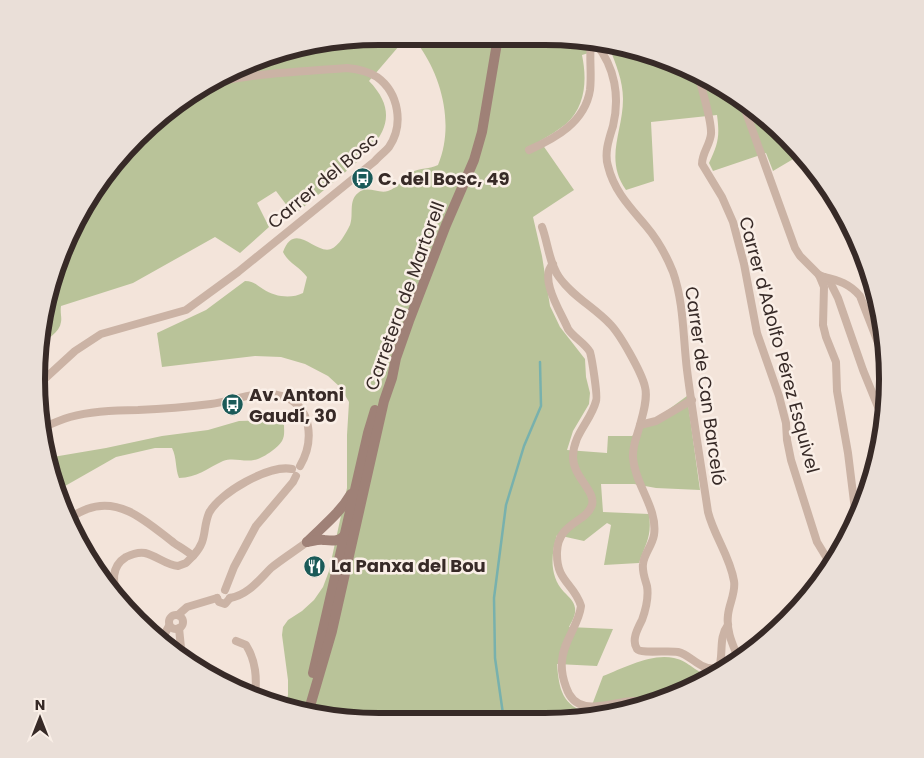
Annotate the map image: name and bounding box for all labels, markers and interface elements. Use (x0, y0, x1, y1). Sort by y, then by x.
street label: Carrer del Bosc (262, 127, 383, 234)
place label: C. del Bosc, 49 (378, 166, 510, 191)
bus stop icon: C. del Bosc, 49 (350, 167, 374, 191)
street label: Carretera de Martorell (359, 198, 450, 394)
street label: Carrer d'Adolfo Pérez Esquivel (733, 214, 826, 476)
street label: Carrer de Can Barceló (679, 285, 732, 487)
place label: Av. Antoni Gaudí, 30 (249, 382, 344, 428)
bus stop icon: Av. Antoni Gaudí, 30 (221, 393, 245, 417)
place label: La Panxa del Bou (331, 553, 486, 578)
restaurant icon: La Panxa del Bou (303, 554, 327, 578)
north arrow (15, 693, 65, 743)
text: N (35, 695, 45, 715)

